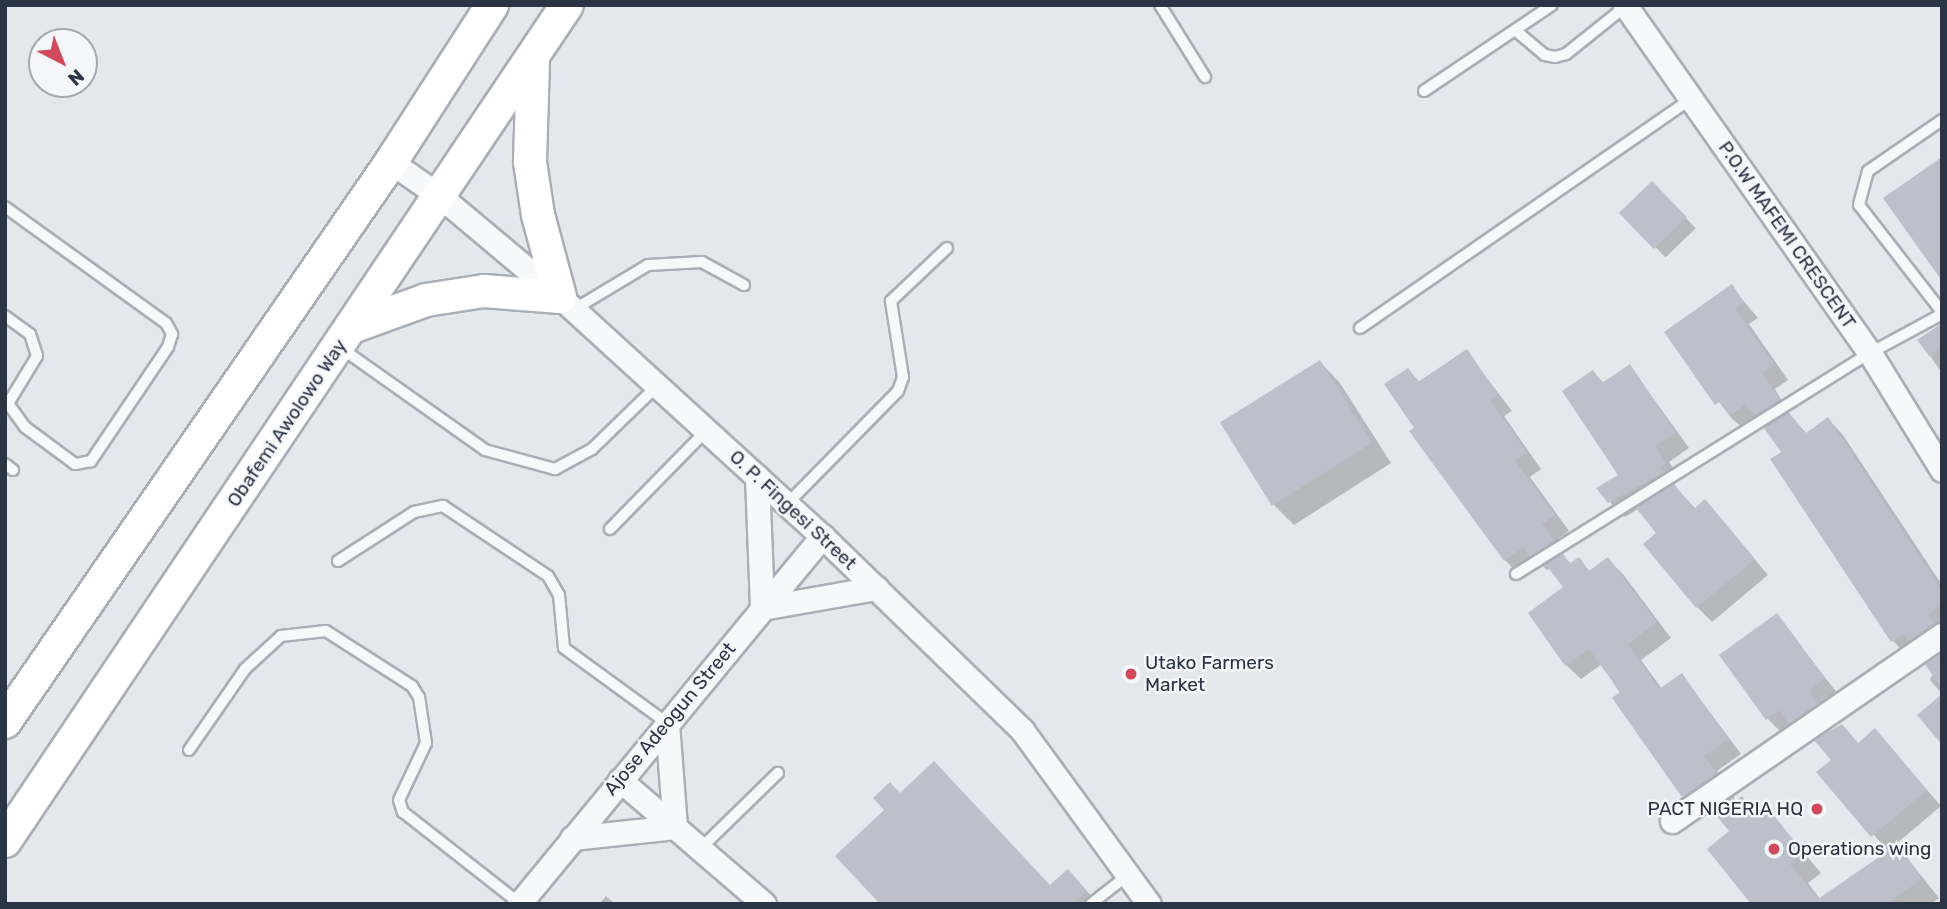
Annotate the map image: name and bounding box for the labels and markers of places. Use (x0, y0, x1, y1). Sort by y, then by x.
place label: Utako Farmers Market (1145, 652, 1274, 696)
marker: Utako Farmers Market (1123, 666, 1139, 682)
place label: PACT NIGERIA HQ (1646, 798, 1803, 820)
marker: PACT NIGERIA HQ (1809, 801, 1825, 817)
place label: Operations wing (1788, 838, 1932, 860)
marker: Operations wing (1766, 841, 1782, 857)

